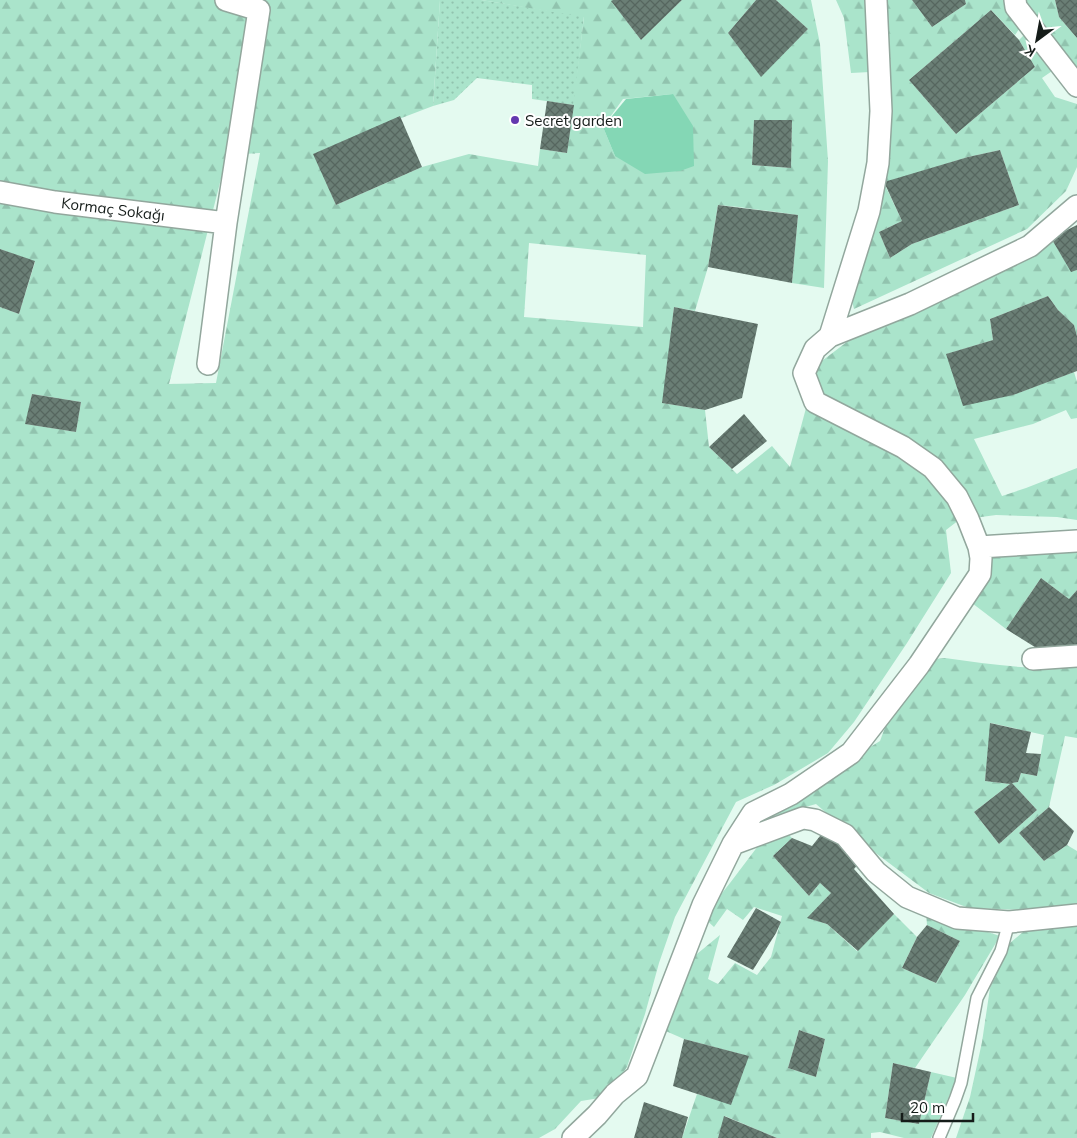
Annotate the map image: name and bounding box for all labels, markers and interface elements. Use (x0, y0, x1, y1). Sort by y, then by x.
north arrow (1012, 15, 1062, 65)
text: K (1021, 41, 1039, 61)
place label: Secret garden (525, 111, 622, 130)
marker: Secret garden (509, 114, 521, 126)
street label: Kormaç Sokağı (60, 193, 166, 225)
scale bar (902, 1090, 973, 1122)
text: 20 m (910, 1098, 945, 1117)

